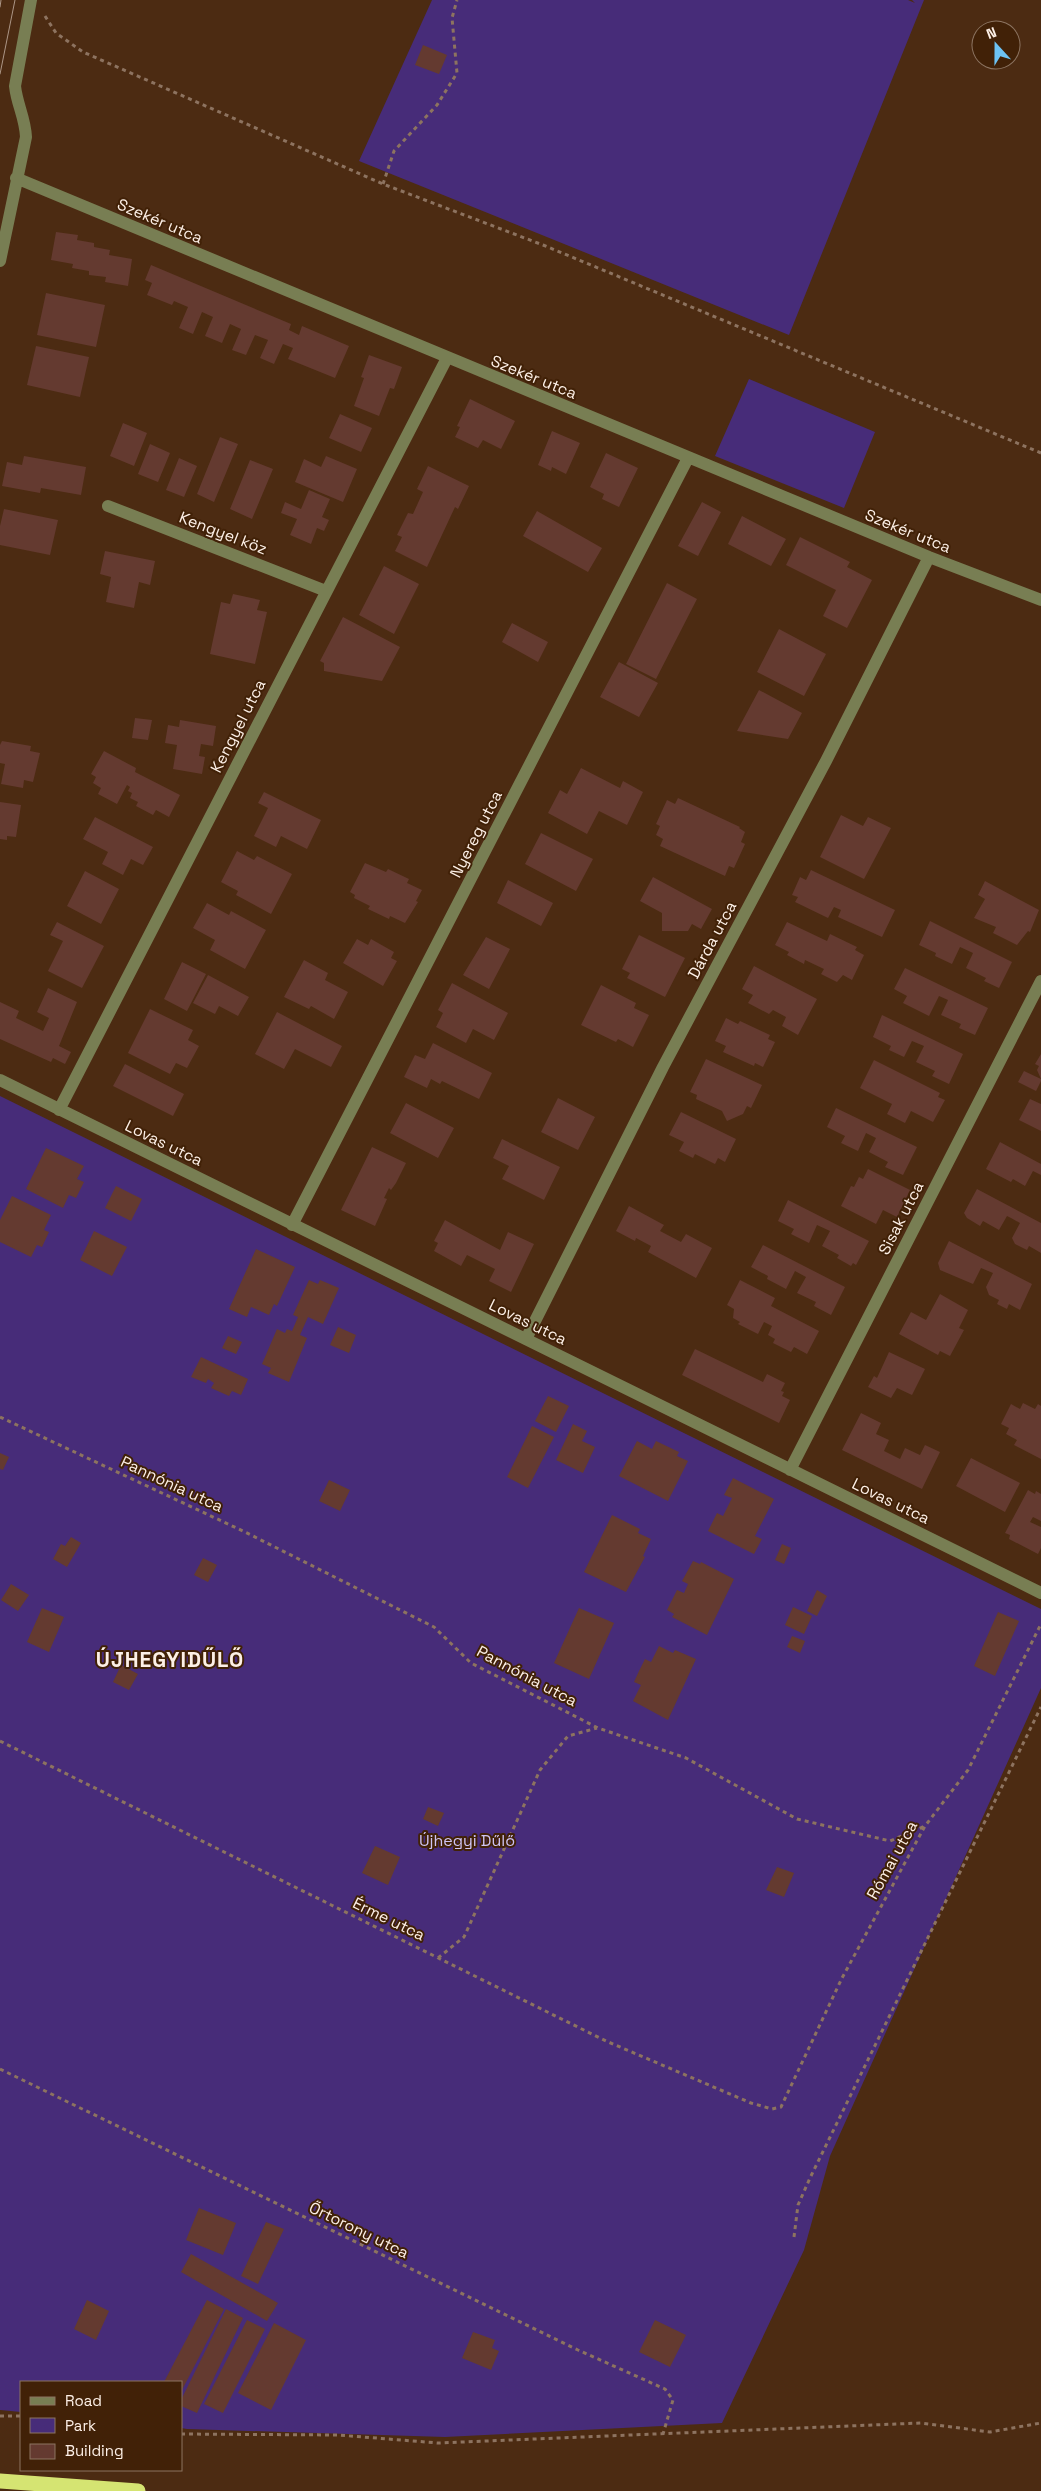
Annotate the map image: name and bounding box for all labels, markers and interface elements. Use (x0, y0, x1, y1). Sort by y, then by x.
north arrow (971, 20, 1021, 70)
text: N (984, 23, 999, 43)
street label: Szekér utca (114, 194, 206, 248)
street label: Szekér utca (488, 350, 580, 404)
street label: Szekér utca (862, 504, 954, 558)
street label: Kengyel köz (176, 507, 270, 559)
street label: Kengyel utca (206, 676, 270, 776)
street label: Nyereg utca (445, 787, 507, 881)
street label: Dárda utca (683, 898, 741, 982)
street label: Lovas utca (122, 1115, 206, 1171)
street label: Sisak utca (874, 1178, 928, 1258)
street label: Lovas utca (486, 1294, 570, 1350)
street label: Pannónia utca (117, 1451, 227, 1517)
street label: Lovas utca (849, 1473, 933, 1529)
street label: Pannónia utca (473, 1641, 581, 1711)
district label: ÚJHEGYIDŰLŐ (96, 1646, 244, 1673)
street label: Római utca (862, 1817, 922, 1903)
park label: Újhegyi Dűlő (419, 1830, 515, 1851)
street label: Érme utca (349, 1892, 429, 1946)
street label: Őrtorony utca (306, 2197, 412, 2263)
legend (20, 2381, 182, 2471)
text: Road (65, 2391, 102, 2410)
text: Park (65, 2416, 96, 2435)
text: Building (65, 2441, 124, 2460)

